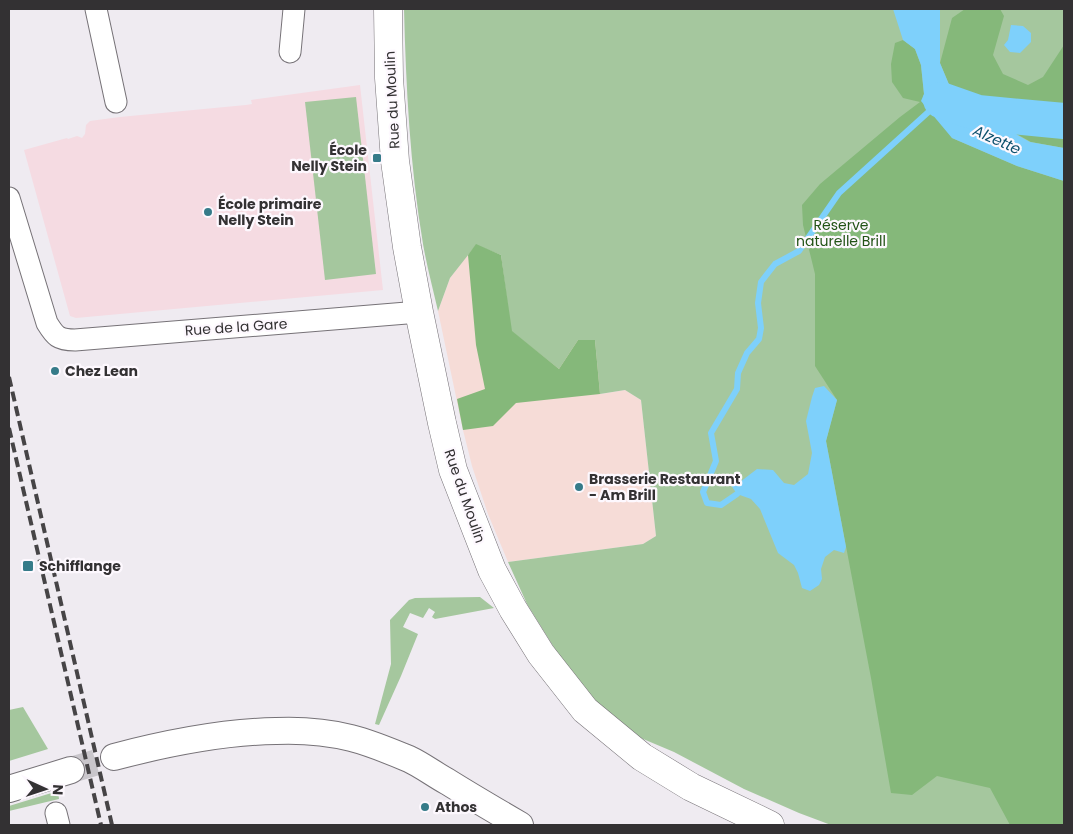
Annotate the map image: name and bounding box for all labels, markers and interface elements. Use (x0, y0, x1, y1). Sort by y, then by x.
street label: Rue du Moulin (379, 51, 405, 149)
water label: Alzette (969, 119, 1024, 159)
place label: École Nelly Stein (291, 140, 367, 176)
marker: École Nelly Stein (371, 152, 383, 164)
place label: École primaire Nelly Stein (218, 194, 322, 230)
marker: École primaire Nelly Stein (202, 206, 214, 218)
park label: Réserve naturelle Brill (796, 215, 886, 251)
street label: Rue de la Gare (184, 313, 288, 341)
place label: Chez Lean (65, 361, 138, 381)
marker: Chez Lean (49, 365, 61, 377)
street label: Rue du Moulin (440, 446, 490, 546)
place label: Brasserie Restaurant - Am Brill (589, 469, 741, 505)
marker: Brasserie Restaurant - Am Brill (573, 481, 585, 493)
place label: Schifflange (39, 556, 121, 576)
marker: Schifflange (21, 559, 35, 573)
north arrow (20, 764, 70, 814)
text: N (48, 784, 68, 795)
place label: Athos (435, 797, 477, 817)
marker: Athos (419, 801, 431, 813)

